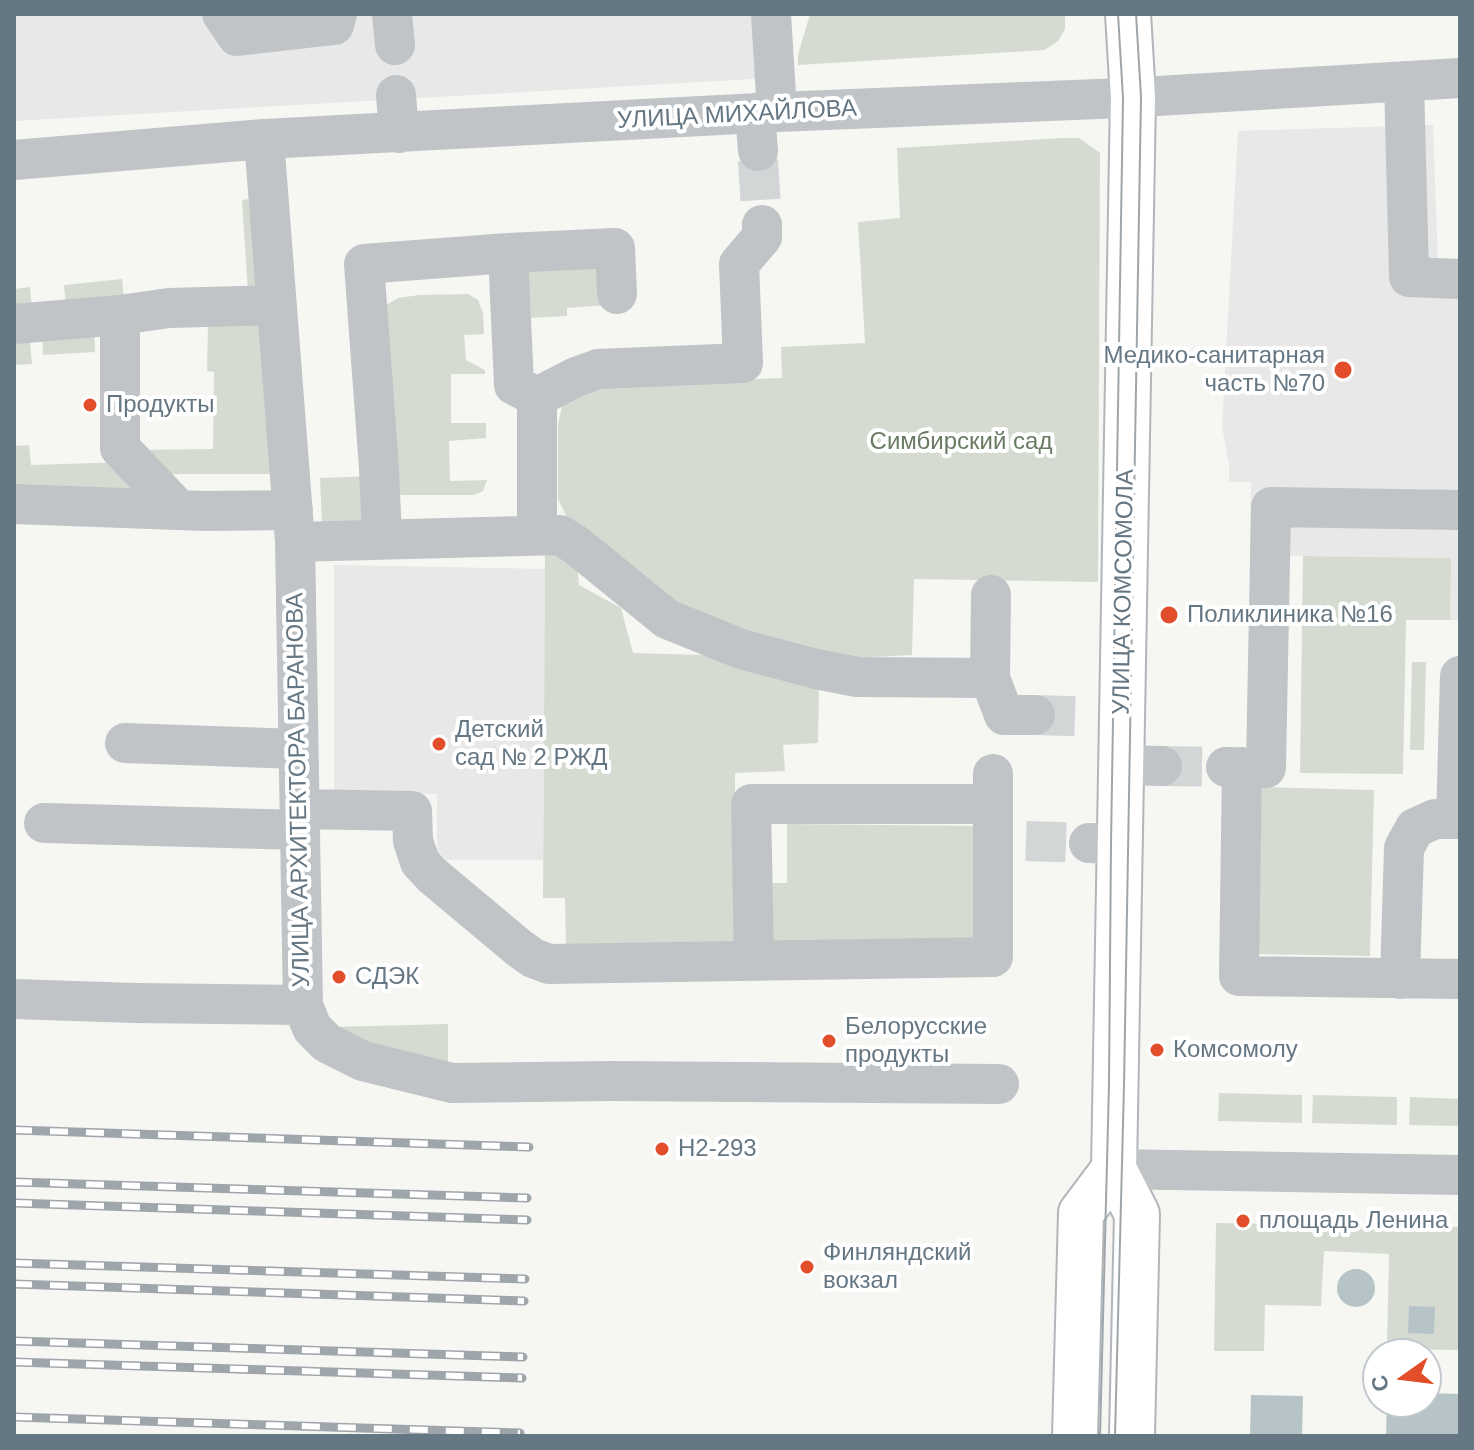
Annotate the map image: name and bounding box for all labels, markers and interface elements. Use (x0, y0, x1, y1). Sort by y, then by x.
street label: УЛИЦА МИХАЙЛОВА (616, 94, 858, 136)
place label: Медико-санитарная часть №70 (1103, 342, 1325, 398)
marker: Медико-санитарная часть №70 (1332, 359, 1354, 381)
place label: Продукты (106, 391, 214, 419)
marker: Продукты (81, 396, 99, 414)
park label: Симбирский сад (870, 428, 1052, 456)
street label: УЛИЦА КОМСОМОЛА (1107, 469, 1141, 715)
street label: УЛИЦА АРХИТЕКТОРА БАРАНОВА (281, 592, 317, 988)
place label: Поликлиника №16 (1187, 601, 1393, 629)
marker: Поликлиника №16 (1158, 604, 1180, 626)
place label: Детский сад № 2 РЖД (455, 716, 608, 772)
marker: Детский сад № 2 РЖД (430, 735, 448, 753)
place label: СДЭК (355, 963, 419, 991)
marker: СДЭК (330, 968, 348, 986)
place label: Белорусские продукты (845, 1013, 987, 1069)
marker: Белорусские продукты (820, 1032, 838, 1050)
place label: Комсомолу (1173, 1036, 1298, 1064)
marker: Комсомолу (1148, 1041, 1166, 1059)
place label: H2-293 (678, 1135, 757, 1163)
marker: H2-293 (653, 1140, 671, 1158)
place label: площадь Ленина (1259, 1207, 1448, 1235)
marker: площадь Ленина (1234, 1212, 1252, 1230)
place label: Финляндский вокзал (823, 1239, 971, 1295)
marker: Финляндский вокзал (798, 1258, 816, 1276)
north arrow (1362, 1338, 1442, 1418)
text: С (1366, 1373, 1394, 1394)

